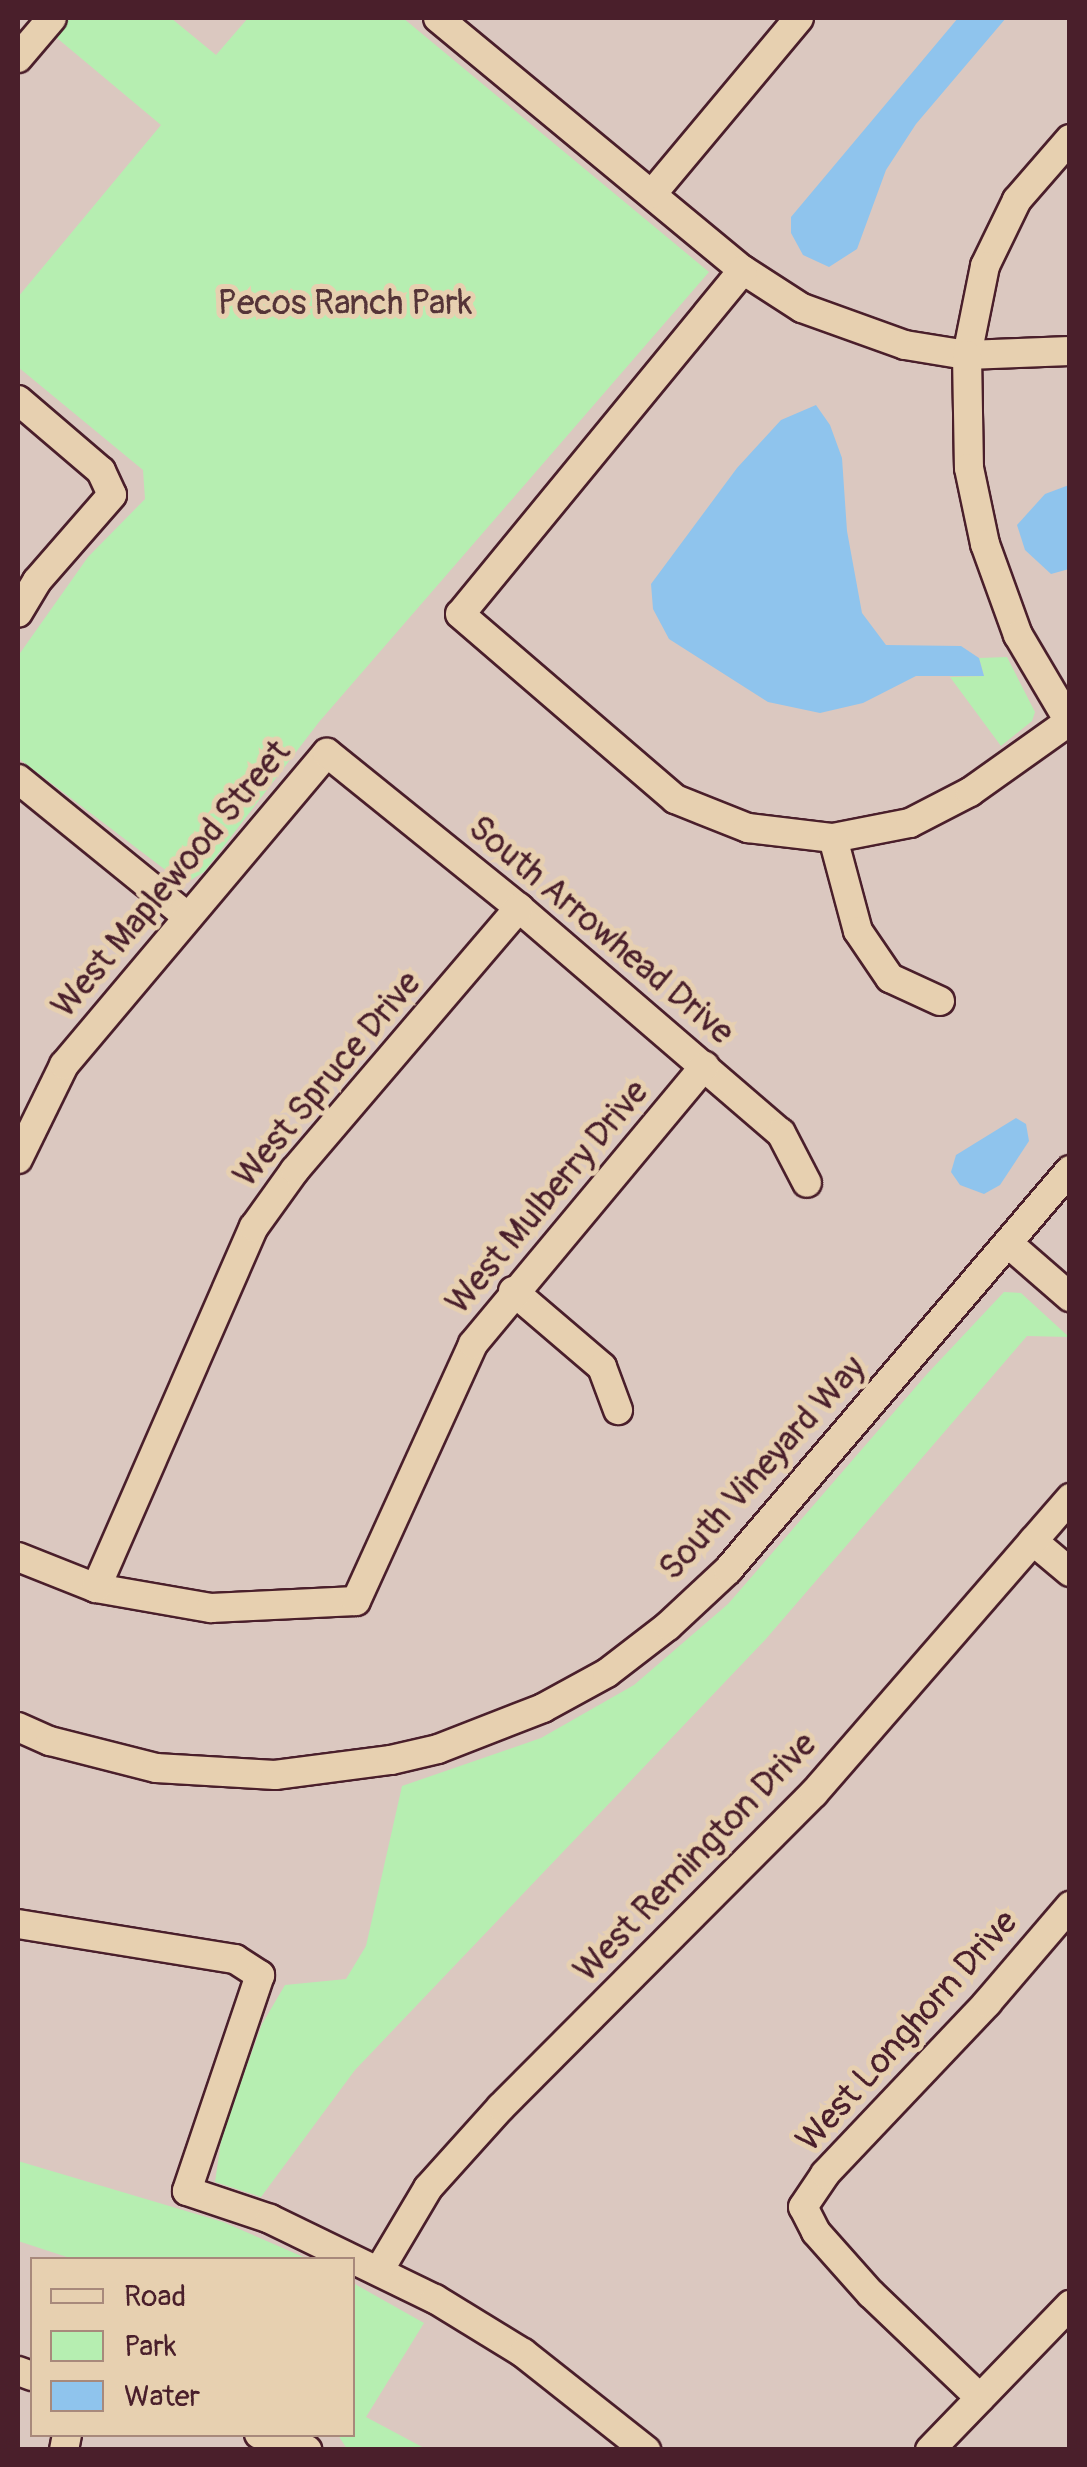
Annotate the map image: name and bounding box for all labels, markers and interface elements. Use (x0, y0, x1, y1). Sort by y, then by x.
park label: Pecos Ranch Park (218, 282, 472, 324)
street label: West Maplewood Street (43, 732, 299, 1026)
street label: South Arrowhead Drive (460, 807, 742, 1053)
street label: West Spruce Drive (224, 963, 430, 1195)
street label: West Mulberry Drive (437, 1072, 657, 1322)
street label: South Vineyard Way (650, 1347, 874, 1589)
street label: West Remington Drive (565, 1723, 825, 1991)
street label: West Longhorn Drive (788, 1902, 1026, 2160)
legend (30, 2257, 355, 2437)
text: Road (124, 2278, 186, 2315)
text: Park (124, 2328, 177, 2365)
text: Water (124, 2378, 200, 2415)

